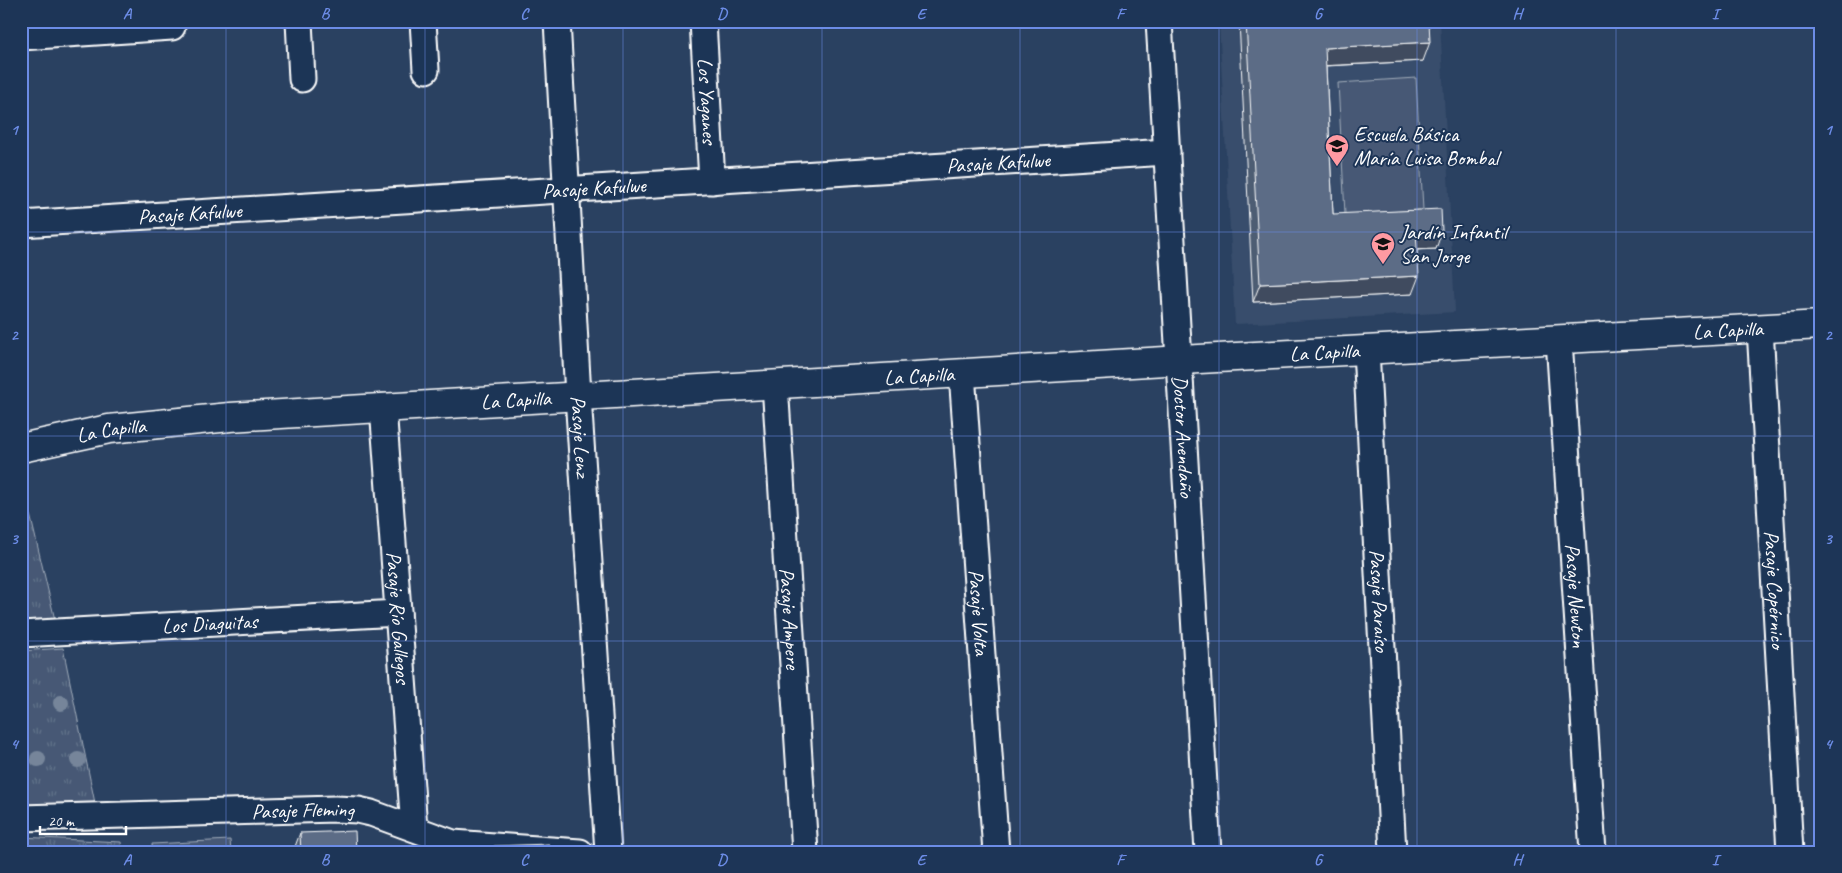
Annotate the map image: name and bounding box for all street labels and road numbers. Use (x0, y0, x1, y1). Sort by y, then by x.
street label: Los Yaganes (692, 57, 723, 146)
street label: Pasaje Kafulwe (945, 146, 1052, 179)
street label: Pasaje Kafulwe (541, 172, 648, 204)
street label: Pasaje Kafulwe (137, 197, 243, 230)
street label: La Capilla (1692, 315, 1765, 345)
street label: La Capilla (1289, 337, 1362, 367)
street label: La Capilla (883, 361, 957, 391)
street label: Doctor Avendaño (1167, 374, 1200, 500)
street label: La Capilla (480, 385, 553, 415)
street label: Pasaje Lenz (565, 395, 596, 480)
street label: La Capilla (74, 412, 149, 449)
street label: Pasaje Copérnico (1759, 530, 1791, 652)
street label: Pasaje Newton (1560, 543, 1592, 649)
street label: Pasaje Paraíso (1364, 549, 1395, 654)
street label: Pasaje Río Gallegos (381, 550, 416, 686)
street label: Pasaje Ampere (774, 567, 806, 671)
street label: Pasaje Volta (963, 569, 995, 658)
street label: Los Diaguitas (161, 608, 260, 639)
street label: Pasaje Fleming (251, 796, 356, 824)

